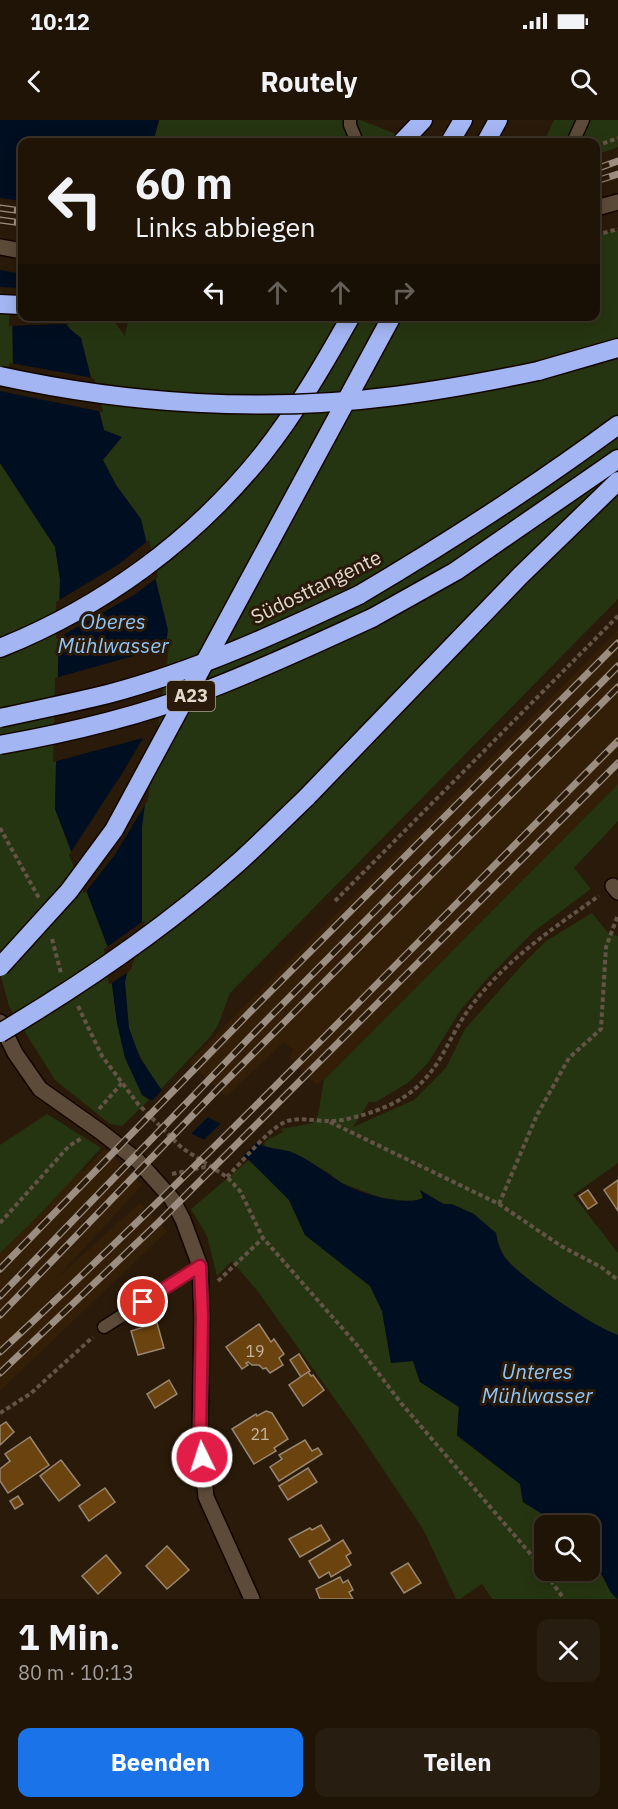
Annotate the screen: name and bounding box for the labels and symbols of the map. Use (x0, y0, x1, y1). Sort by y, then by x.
street label: Südosttangente (246, 543, 386, 630)
water label: Oberes Mühlwasser (57, 607, 170, 659)
road number: A23 (167, 681, 215, 711)
pin (117, 1276, 168, 1327)
house number: 19 (245, 1341, 265, 1361)
water label: Unteres Mühlwasser (481, 1357, 594, 1409)
house number: 21 (250, 1424, 270, 1444)
position arrow (170, 1425, 234, 1489)

